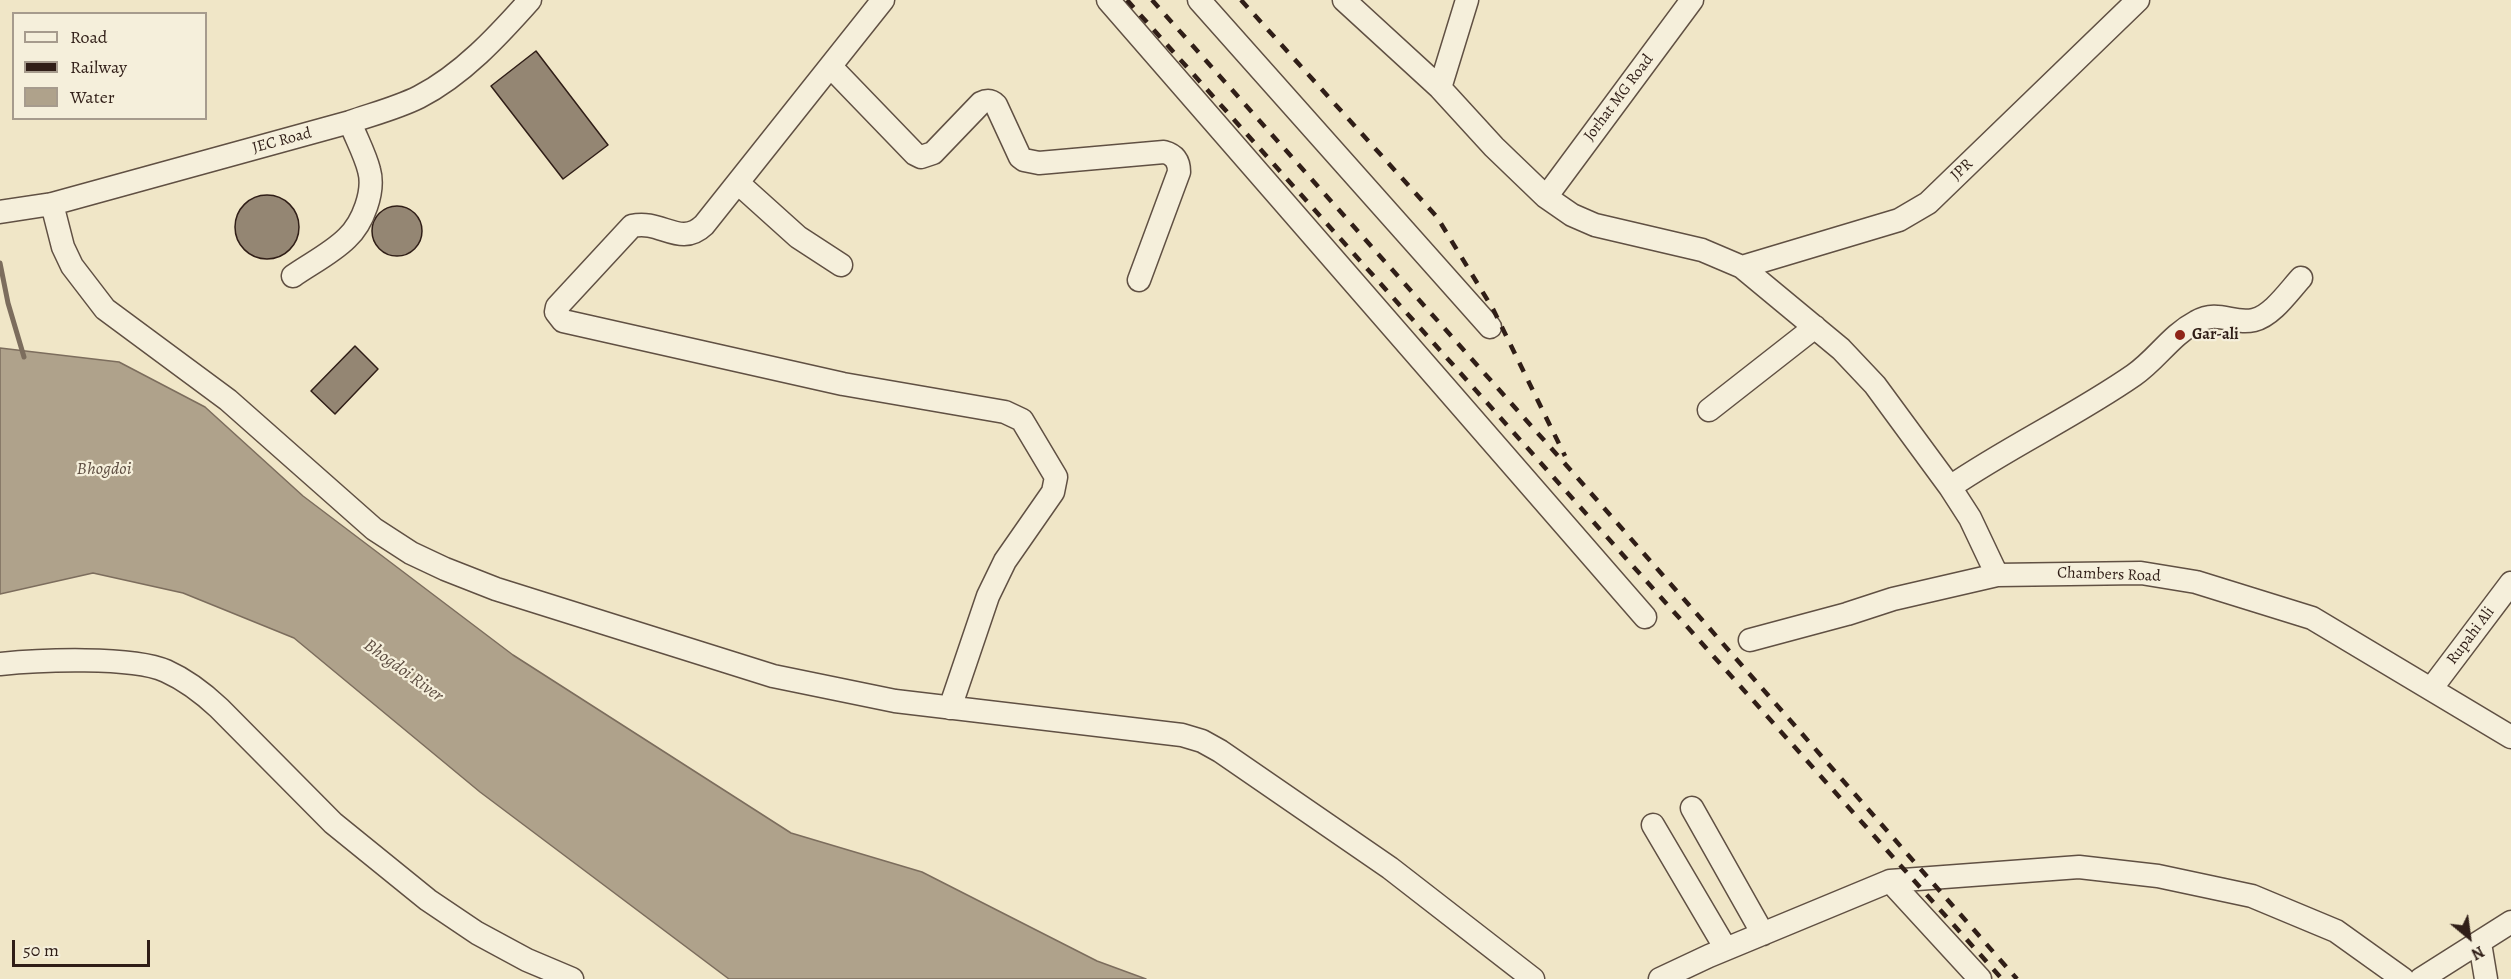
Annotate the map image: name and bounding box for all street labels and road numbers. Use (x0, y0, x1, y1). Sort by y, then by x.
street label: Jorhat MG Road (1580, 51, 1658, 145)
street label: JEC Road (250, 124, 314, 158)
street label: JPR (1947, 155, 1977, 185)
street label: Chambers Road (2057, 564, 2161, 586)
street label: Rupahi Ali (2443, 603, 2499, 669)

